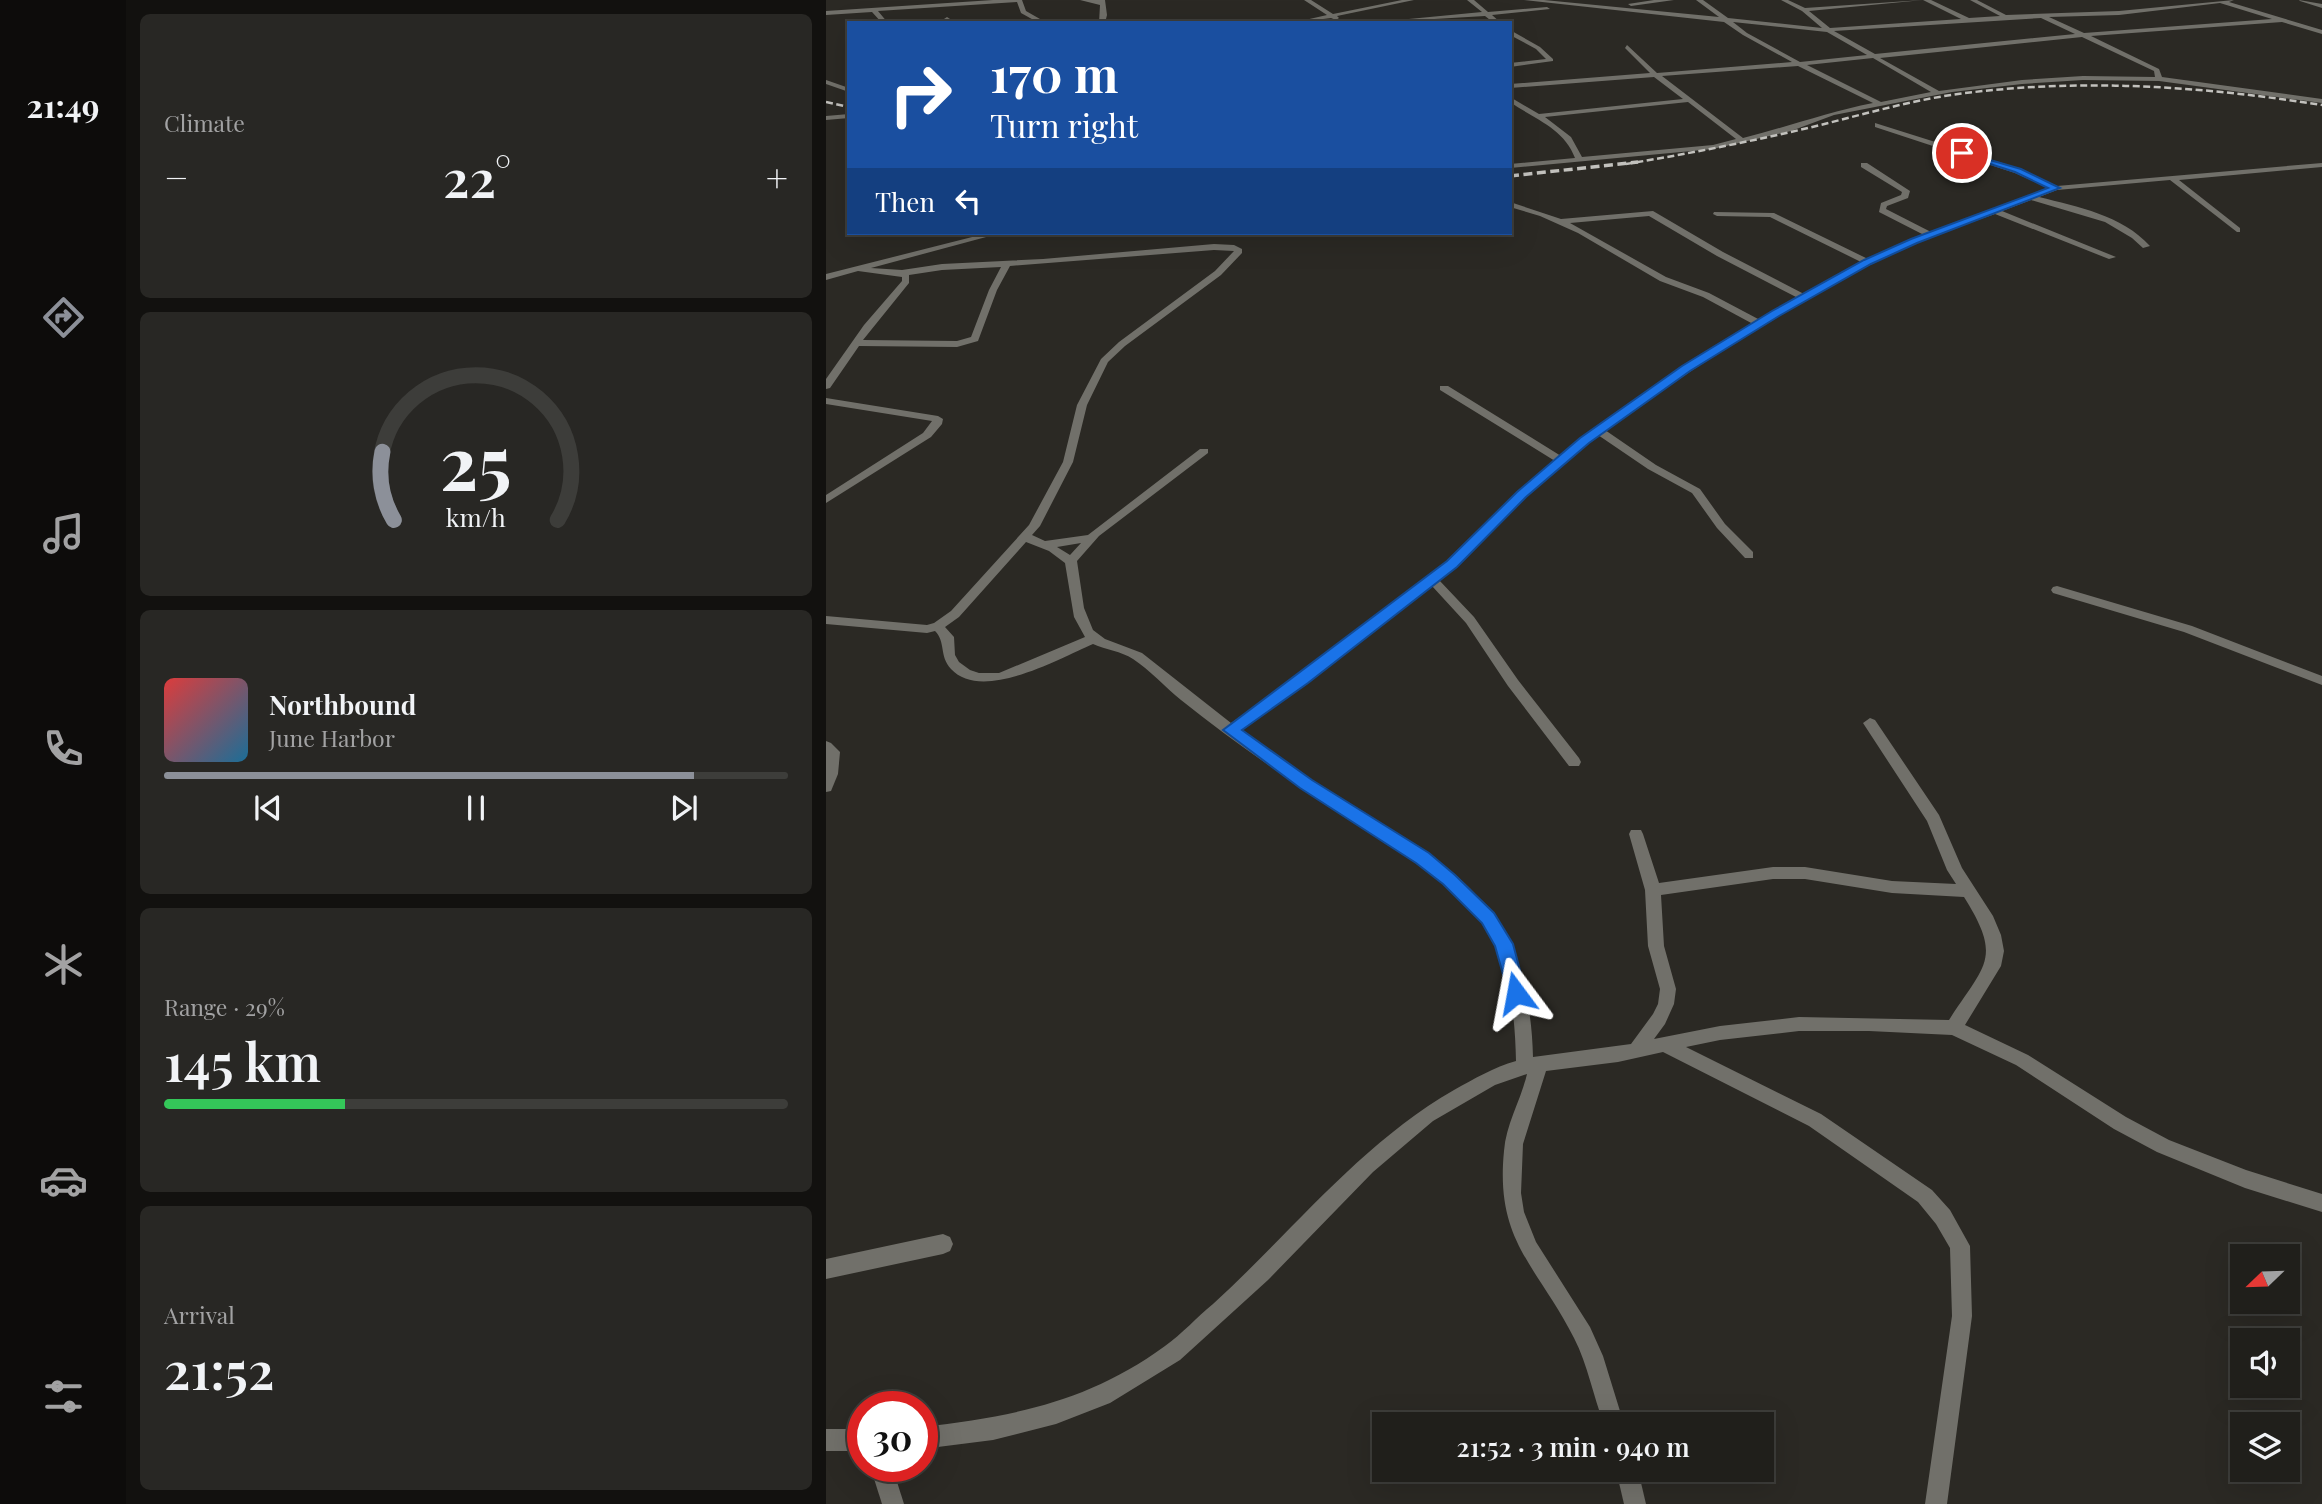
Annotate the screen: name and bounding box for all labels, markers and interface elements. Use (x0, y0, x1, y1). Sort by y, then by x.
text: 170 m (990, 40, 1118, 105)
icon: right (875, 49, 966, 140)
text: 21:49 (27, 83, 99, 126)
text: Turn right (990, 103, 1138, 146)
text: Climate (164, 107, 245, 138)
pin (1932, 123, 1992, 183)
icon: arrive (1943, 134, 1981, 172)
text: 22° (443, 142, 511, 211)
text: − (164, 151, 189, 202)
text: + (766, 151, 788, 202)
icon: left (949, 182, 987, 220)
text: Then (875, 184, 935, 219)
icon: directions (39, 293, 88, 342)
text: 25 (440, 411, 512, 508)
text: km/h (446, 500, 506, 533)
icon: music (39, 509, 88, 558)
text: Northbound (269, 687, 416, 722)
text: June Harbor (269, 722, 395, 753)
icon: phone (39, 724, 88, 773)
icon: previous (249, 789, 287, 827)
icon: pause (457, 789, 495, 827)
icon: next (665, 789, 703, 827)
icon: climate (39, 940, 88, 989)
position arrow (1479, 956, 1553, 1030)
text: Range · 29% (164, 991, 285, 1022)
text: 145 km (164, 1026, 321, 1095)
icon: car (39, 1156, 88, 1205)
north arrow (2230, 1244, 2300, 1314)
map controls (2230, 1244, 2300, 1482)
text: Arrival (164, 1299, 235, 1330)
button: sound (2230, 1328, 2300, 1398)
text: 21:52 (164, 1334, 274, 1403)
icon: filters (39, 1372, 88, 1421)
speed limit sign: 30 (847, 1391, 938, 1482)
button: layers (2230, 1412, 2300, 1482)
text: 21:52 · 3 min · 940 m (1456, 1429, 1690, 1464)

